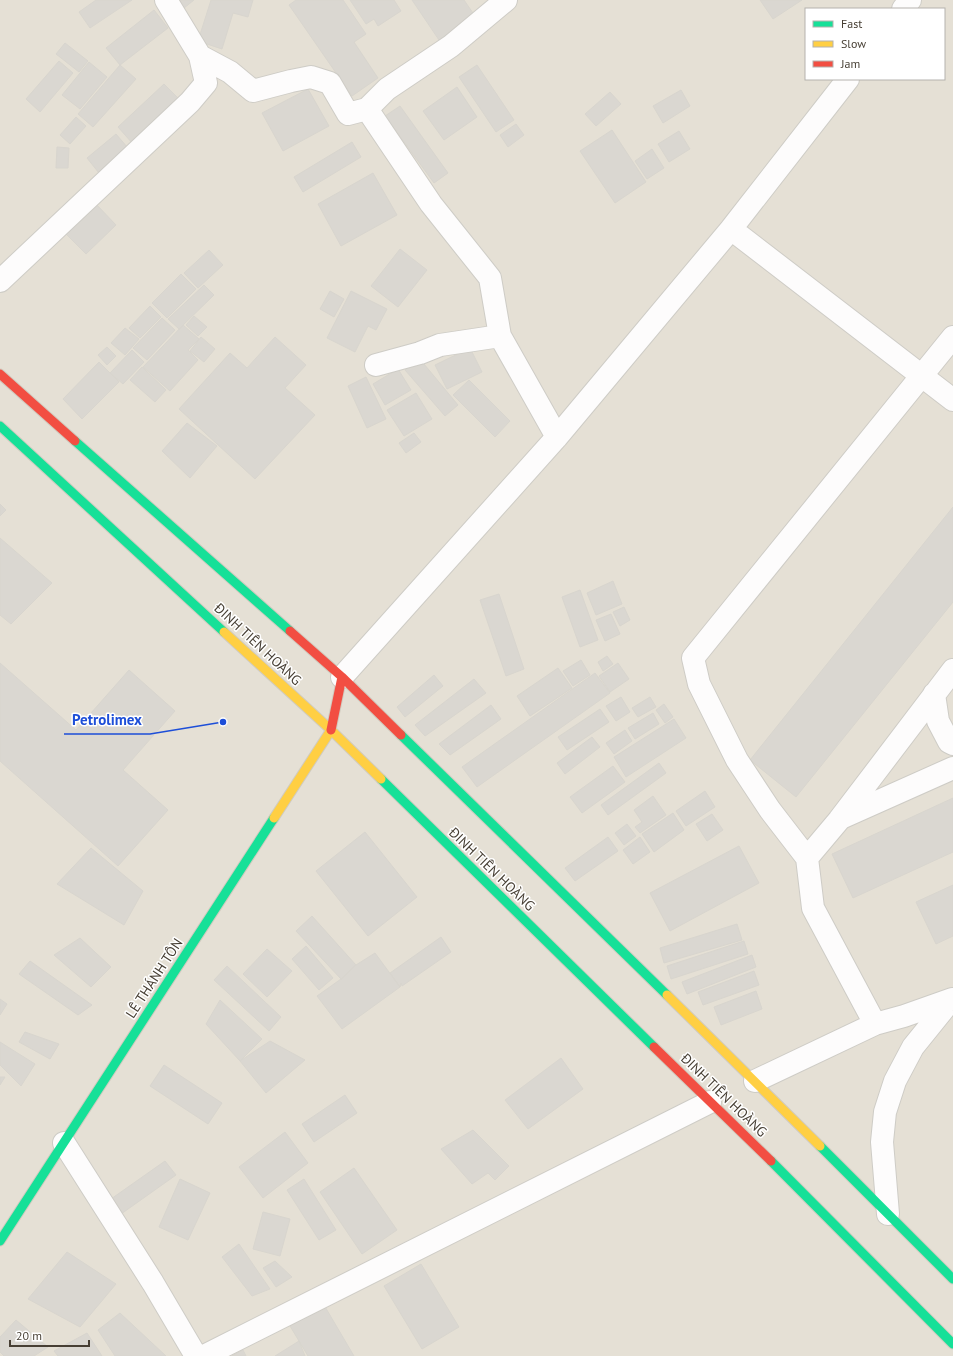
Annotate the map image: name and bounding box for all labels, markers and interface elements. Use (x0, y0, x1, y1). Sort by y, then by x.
legend (805, 8, 945, 80)
text: Fast (841, 16, 862, 31)
text: Slow (841, 36, 866, 51)
text: Jam (840, 56, 860, 71)
street label: ĐINH TIÊN HOÀNG (210, 598, 305, 689)
callout: Petrolimex (64, 707, 150, 734)
text: Petrolimex (72, 710, 142, 729)
street label: ĐINH TIÊN HOÀNG (444, 823, 539, 915)
street label: LÊ THÁNH TÔN (121, 935, 187, 1021)
street label: ĐINH TIÊN HOÀNG (676, 1049, 771, 1141)
scale bar (10, 1322, 89, 1348)
text: 20 m (16, 1328, 42, 1343)

